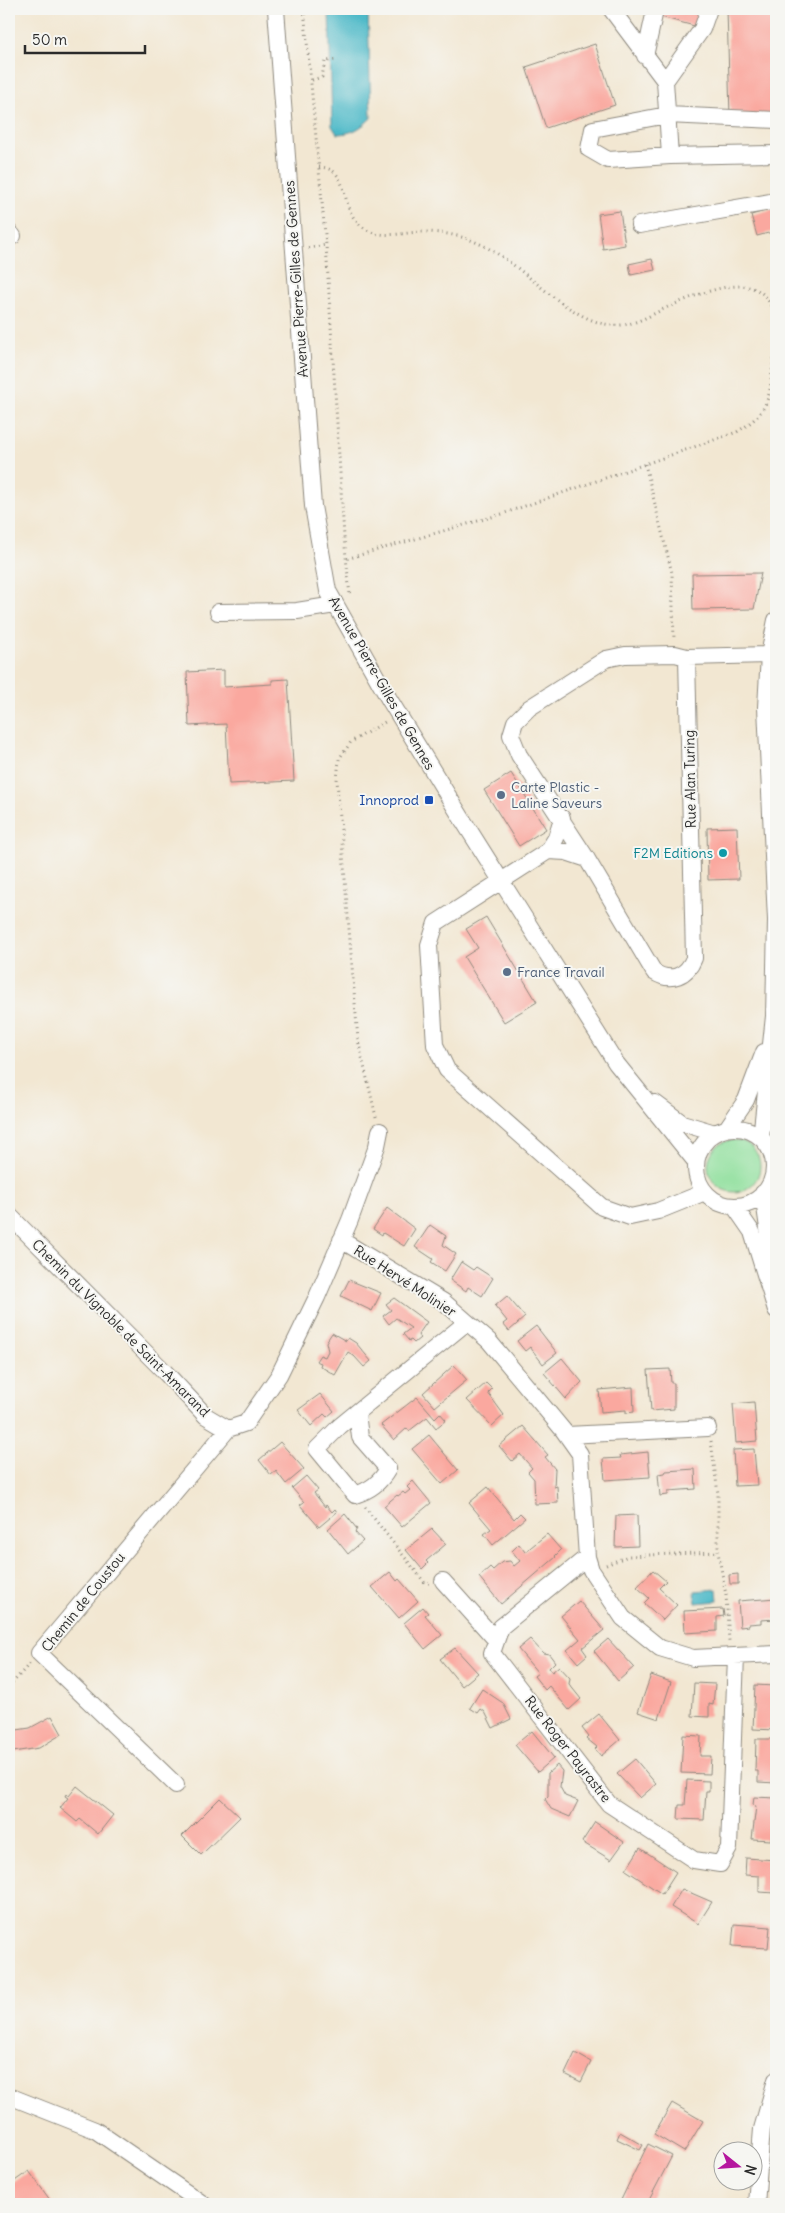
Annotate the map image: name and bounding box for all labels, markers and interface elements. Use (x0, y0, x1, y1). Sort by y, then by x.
scale bar (25, 22, 145, 54)
text: 50 m (32, 30, 67, 49)
street label: Avenue Pierre-Gilles de Gennes (280, 180, 312, 378)
street label: Avenue Pierre-Gilles de Gennes (325, 593, 439, 773)
street label: Rue Alan Turing (680, 730, 700, 828)
place label: Carte Plastic - Laline Saveurs (511, 778, 602, 812)
marker: Carte Plastic - Laline Saveurs (495, 789, 507, 801)
place label: Innoprod (359, 791, 419, 809)
marker: Innoprod (423, 794, 435, 806)
place label: F2M Editions (633, 844, 713, 862)
marker: F2M Editions (717, 847, 729, 859)
place label: France Travail (517, 963, 605, 981)
marker: France Travail (501, 966, 513, 978)
street label: Chemin du Vignoble de Saint-Amarand (28, 1235, 214, 1421)
street label: Rue Hervé Molinier (350, 1241, 460, 1321)
street label: Chemin de Coustou (37, 1549, 129, 1655)
street label: Rue Roger Payrastre (521, 1692, 615, 1806)
north arrow (712, 2140, 762, 2190)
text: N (740, 2163, 760, 2177)

